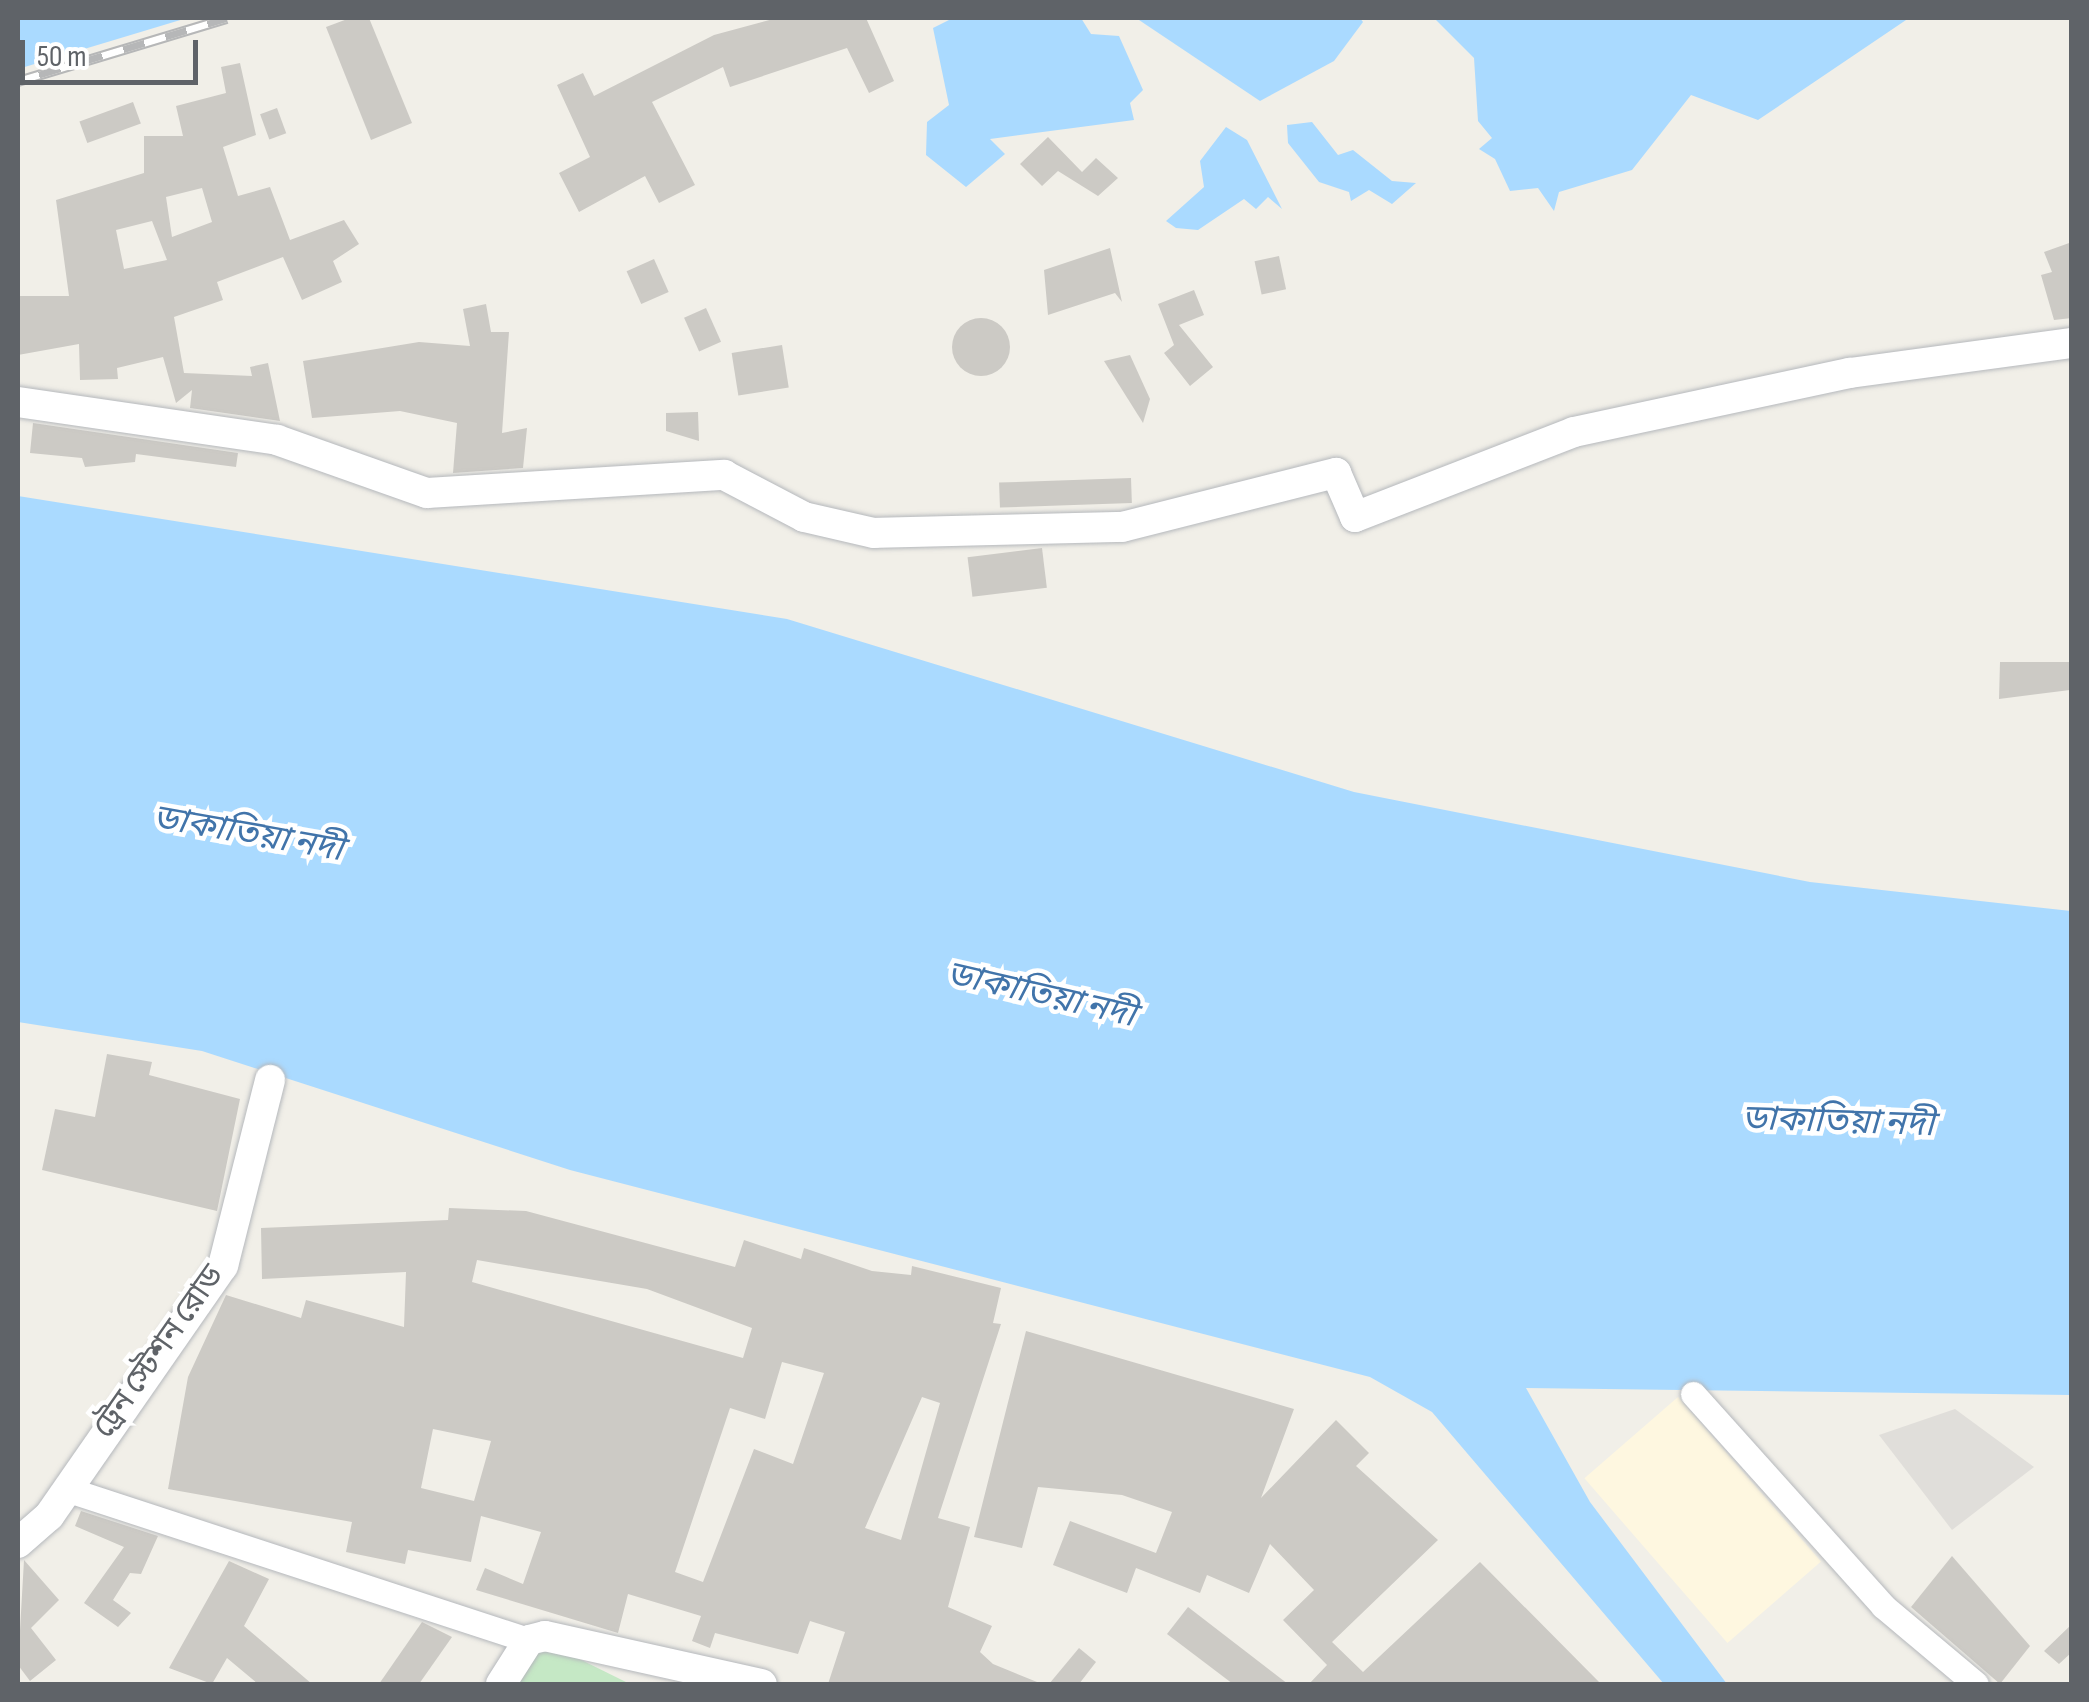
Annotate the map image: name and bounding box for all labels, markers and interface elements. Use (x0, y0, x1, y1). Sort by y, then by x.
scale bar (25, 20, 202, 82)
text: 50 m (37, 39, 86, 75)
water label: ডাকাতিয়া নদী (150, 797, 346, 871)
water label: ডাকাতিয়া নদী (943, 953, 1139, 1037)
water label: ডাকাতিয়া নদী (1741, 1098, 1935, 1146)
street label: ট্রেন স্টেশন রোড (85, 1258, 233, 1446)

